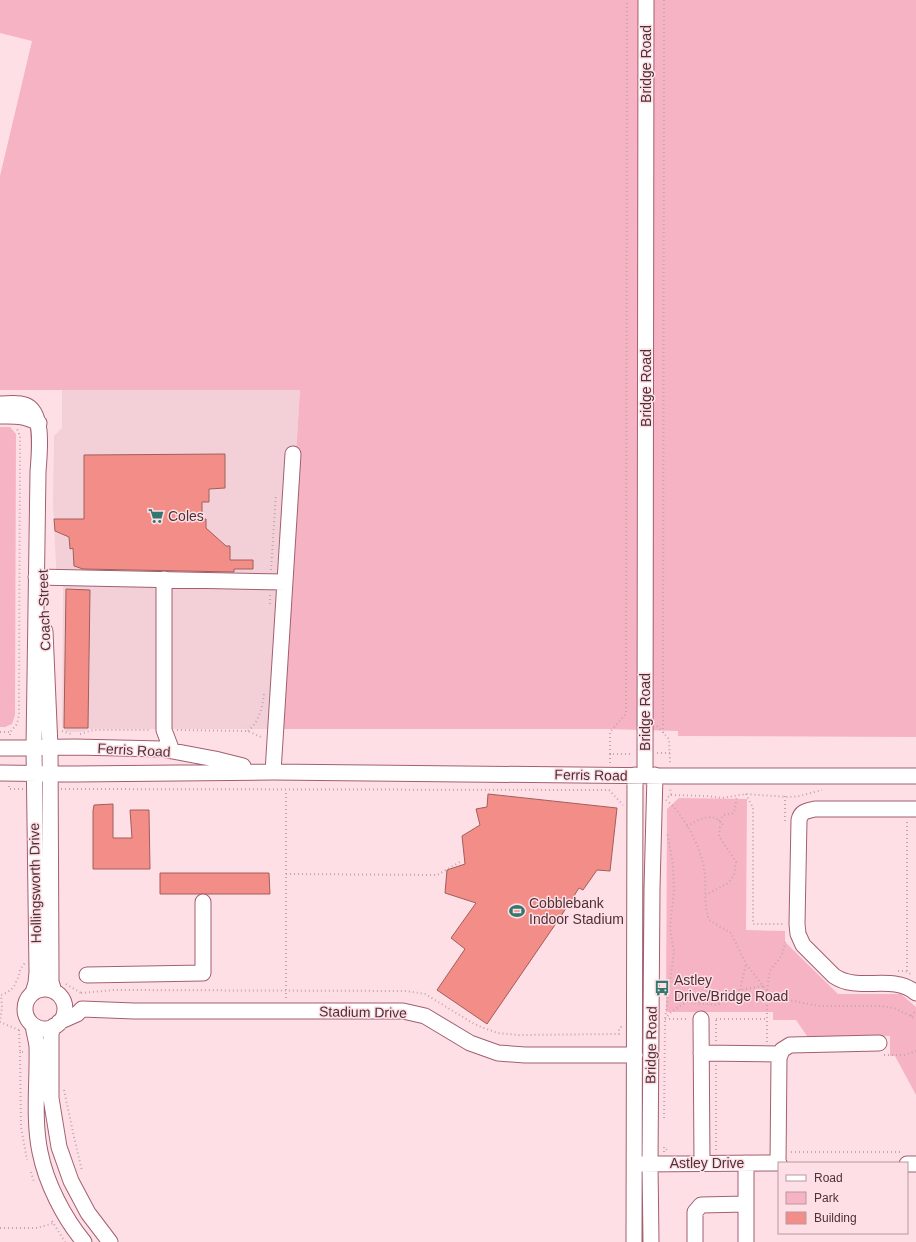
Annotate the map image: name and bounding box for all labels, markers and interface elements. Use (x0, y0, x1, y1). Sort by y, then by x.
street label: Bridge Road (638, 25, 654, 103)
street label: Bridge Road (638, 349, 654, 427)
supermarket icon: Coles (147, 507, 165, 525)
place label: Coles (168, 508, 204, 524)
street label: Coach Street (35, 569, 53, 651)
street label: Bridge Road (637, 673, 653, 751)
street label: Ferris Road (97, 740, 171, 760)
street label: Ferris Road (554, 766, 628, 784)
street label: Hollingsworth Drive (26, 822, 44, 943)
place label: Cobblebank Indoor Stadium (529, 895, 624, 927)
sports icon: Cobblebank Indoor Stadium (508, 902, 526, 920)
place label: Astley Drive/Bridge Road (674, 972, 788, 1004)
bus stop icon: Astley Drive/Bridge Road (653, 979, 671, 997)
street label: Stadium Drive (319, 1003, 407, 1021)
street label: Bridge Road (642, 1006, 660, 1084)
street label: Astley Drive (670, 1155, 745, 1171)
legend (778, 1162, 908, 1234)
text: Road (814, 1171, 843, 1185)
text: Park (814, 1191, 840, 1205)
text: Building (814, 1211, 857, 1225)

